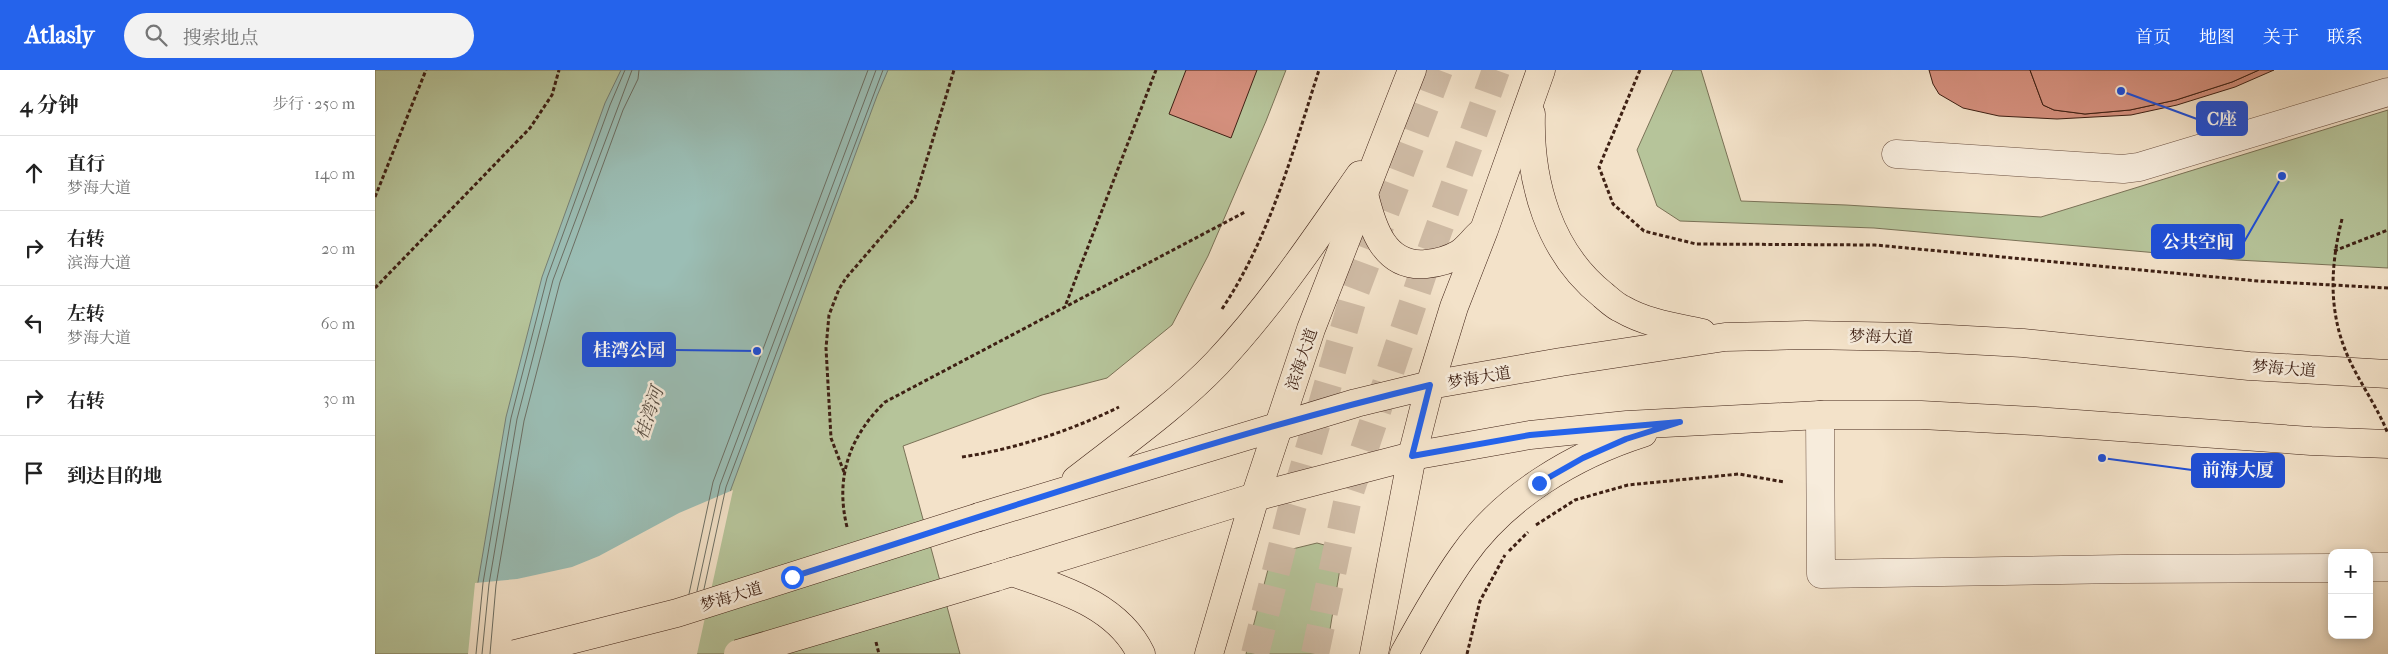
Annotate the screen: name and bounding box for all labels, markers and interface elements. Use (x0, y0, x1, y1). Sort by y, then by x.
search box (124, 13, 474, 58)
text: Atlasly (25, 21, 94, 49)
icon: search (142, 21, 170, 49)
text: 搜索地点 (182, 27, 258, 49)
text: 首页 (2135, 27, 2171, 48)
text: 地图 (2199, 27, 2235, 48)
text: 关于 (2263, 27, 2299, 48)
text: 联系 (2327, 27, 2363, 48)
text: 4 分钟 (20, 93, 79, 117)
text: 步行 · 250 m (272, 94, 355, 113)
callout: C座 (2197, 102, 2247, 135)
text: C座 (2207, 109, 2237, 130)
text: 直行 (67, 153, 105, 175)
icon: ahead (20, 159, 48, 187)
text: 140 m (314, 164, 355, 183)
text: 梦海大道 (67, 178, 131, 197)
callout: 公共空间 (2152, 225, 2244, 258)
text: 右转 (67, 228, 105, 250)
text: 公共空间 (2162, 232, 2234, 253)
icon: right (20, 234, 48, 262)
text: 20 m (321, 239, 355, 258)
text: 滨海大道 (67, 253, 131, 272)
text: 左转 (67, 303, 105, 325)
icon: left (20, 309, 48, 337)
text: 60 m (321, 314, 355, 333)
street label: 滨海大道 (1282, 326, 1321, 393)
street label: 梦海大道 (1849, 326, 1913, 347)
text: 梦海大道 (67, 328, 131, 347)
callout: 桂湾公园 (583, 333, 675, 366)
text: 桂湾公园 (593, 340, 665, 361)
street label: 梦海大道 (2251, 357, 2317, 380)
street label: 梦海大道 (1446, 363, 1512, 392)
water label: 桂湾河 (631, 381, 669, 442)
icon: right (20, 384, 48, 412)
text: 30 m (323, 389, 355, 408)
text: 右转 (67, 390, 105, 412)
callout: 前海大厦 (2192, 454, 2284, 487)
icon: arrive (20, 459, 48, 487)
text: 前海大厦 (2202, 460, 2274, 481)
text: 到达目的地 (67, 465, 162, 487)
route end (1528, 472, 1551, 495)
map controls (2328, 549, 2373, 639)
button: + (2328, 549, 2373, 594)
route start (781, 566, 804, 589)
street label: 梦海大道 (698, 578, 765, 615)
button: − (2328, 594, 2373, 639)

